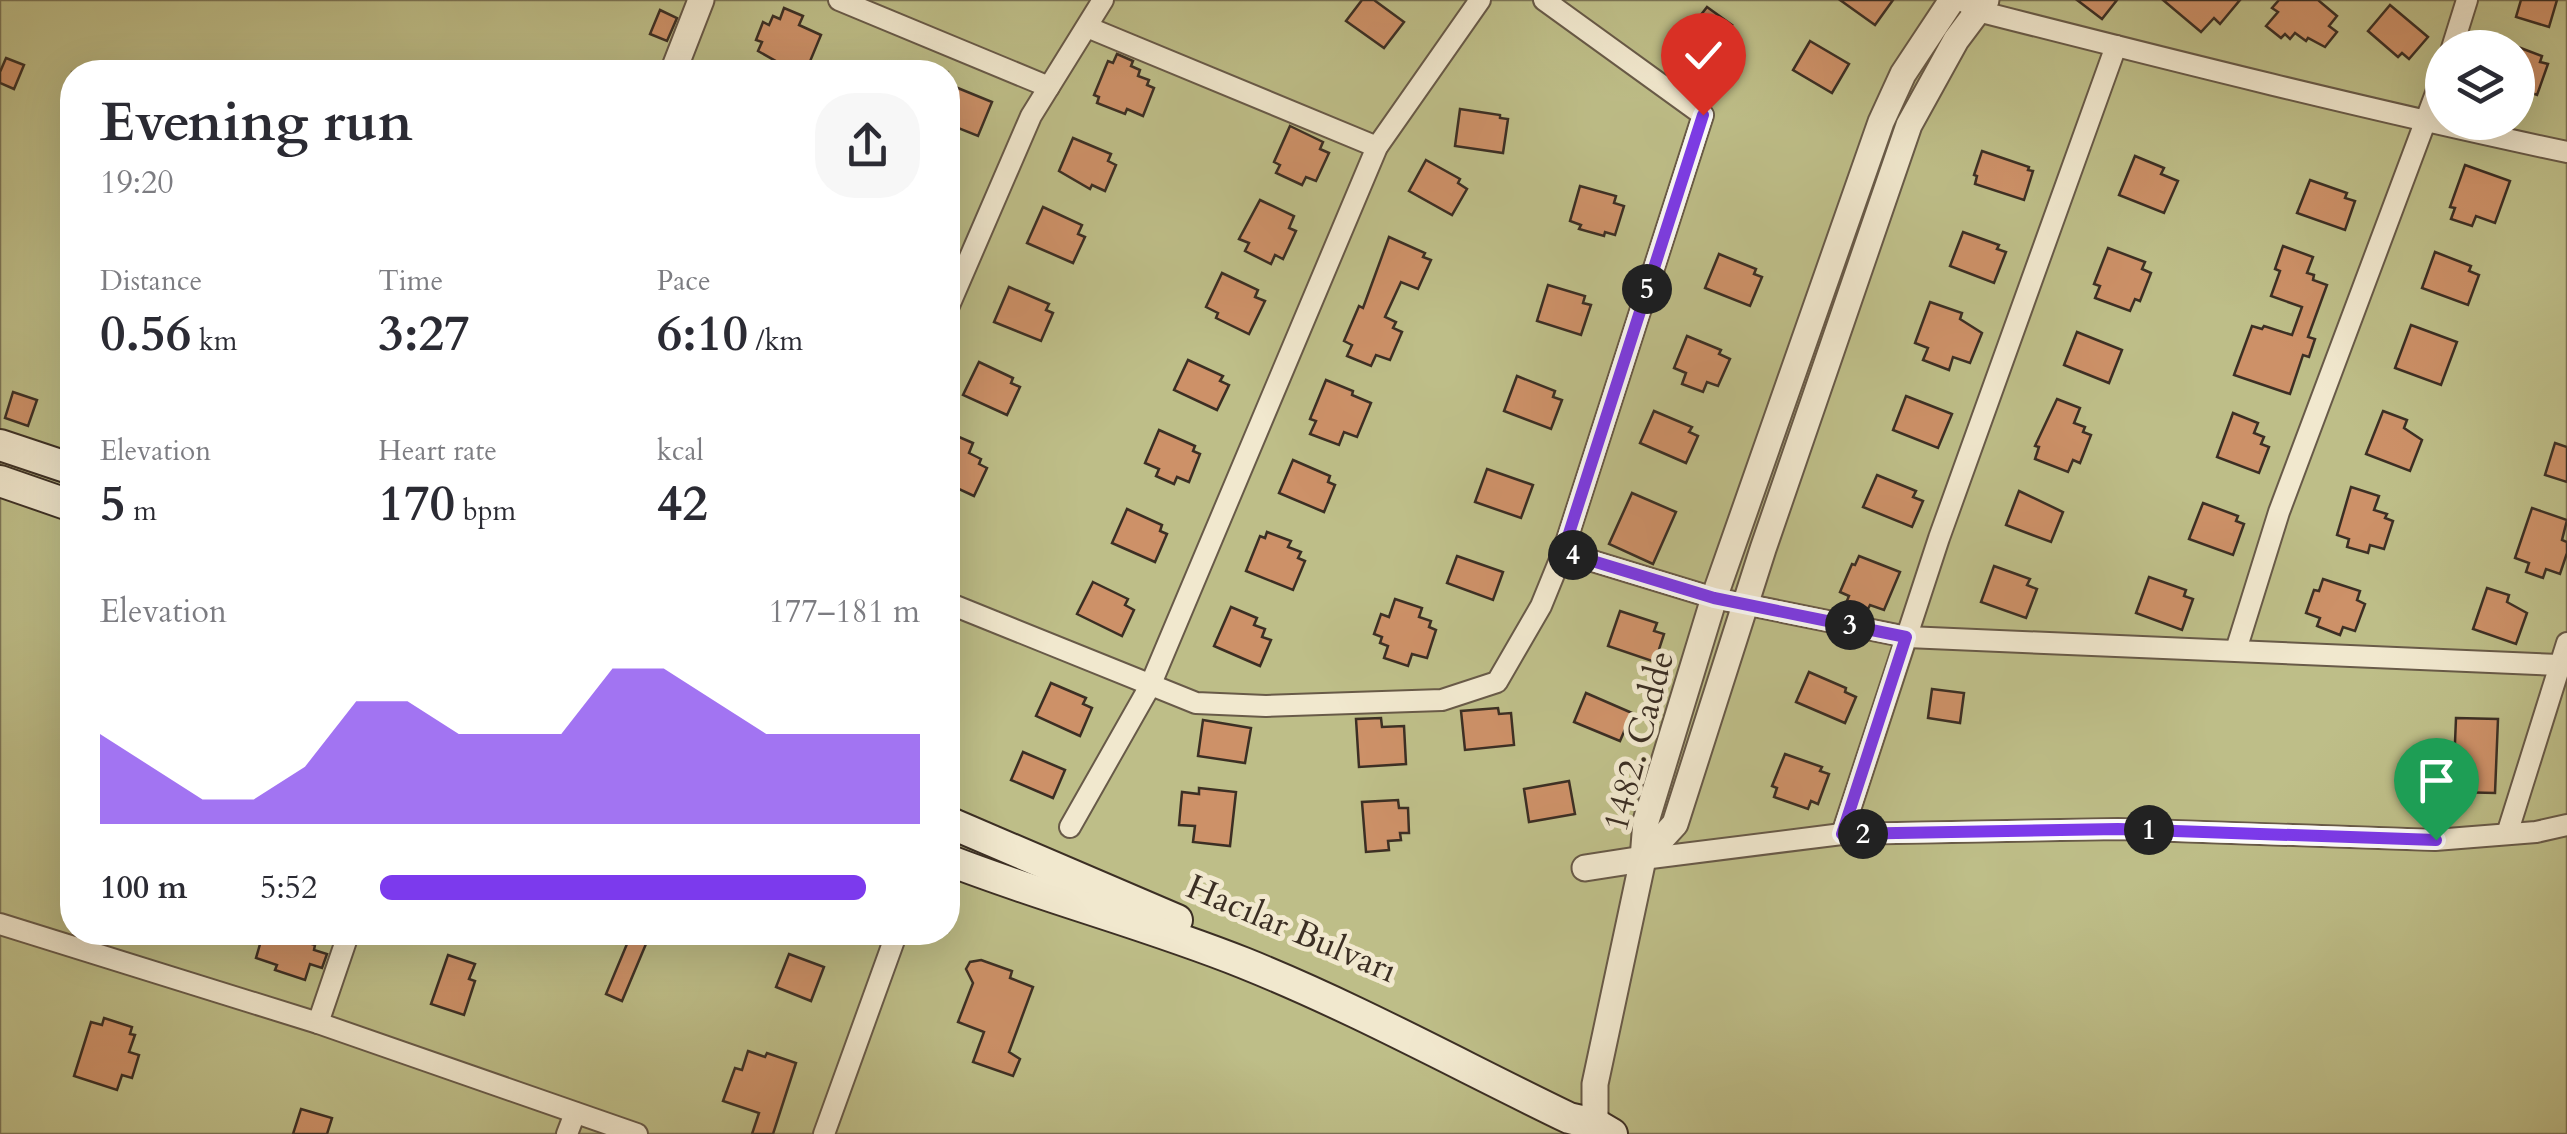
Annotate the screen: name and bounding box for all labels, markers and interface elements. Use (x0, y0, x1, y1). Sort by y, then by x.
pin (1661, 13, 1746, 116)
icon: check (1676, 28, 1731, 83)
map controls (2425, 30, 2535, 140)
button: layers (2425, 30, 2535, 140)
text: Evening run (100, 86, 413, 160)
button: share (815, 93, 920, 198)
text: 19:20 (100, 161, 174, 205)
text: Distance (100, 262, 202, 300)
text: Time (378, 262, 443, 300)
text: Pace (657, 262, 711, 300)
pin: 5 (1622, 264, 1672, 314)
text: 5 (1640, 270, 1654, 308)
text: 0.56 (100, 300, 191, 368)
text: 3:27 (378, 300, 470, 368)
text: 6:10 (657, 300, 748, 368)
text: km (191, 322, 238, 360)
text: /km (748, 322, 803, 360)
text: Elevation (100, 432, 211, 470)
text: Heart rate (378, 432, 497, 470)
text: kcal (657, 432, 704, 470)
text: 5 (100, 470, 126, 538)
text: 170 (378, 470, 455, 538)
text: 42 (657, 470, 708, 538)
text: m (126, 492, 157, 530)
text: bpm (455, 492, 516, 530)
pin: 4 (1548, 530, 1598, 580)
text: 4 (1566, 536, 1580, 574)
text: Elevation (100, 590, 227, 634)
text: 177–181 m (768, 590, 920, 634)
pin: 3 (1825, 600, 1875, 650)
text: 3 (1843, 606, 1857, 644)
street label: 1482. Cadde (1592, 646, 1686, 837)
pin (2394, 738, 2479, 841)
icon: arrive (2409, 753, 2464, 808)
pin: 1 (2124, 805, 2174, 855)
pin: 2 (1838, 809, 1888, 859)
text: 1 (2142, 811, 2156, 849)
text: 2 (1856, 815, 1870, 853)
street label: Hacılar Bulvarı (1179, 863, 1404, 995)
text: 100 m (100, 866, 187, 910)
text: 5:52 (260, 866, 317, 910)

